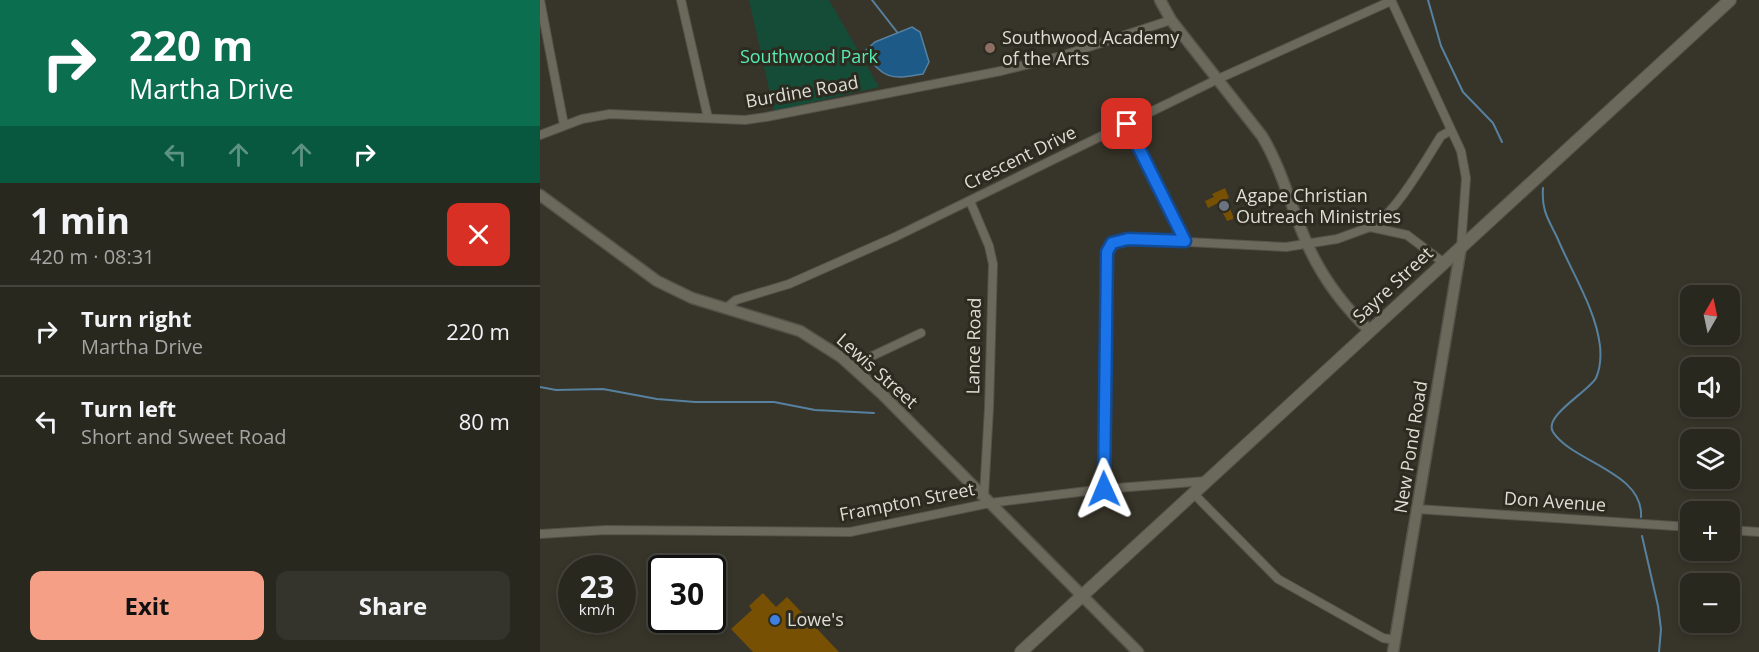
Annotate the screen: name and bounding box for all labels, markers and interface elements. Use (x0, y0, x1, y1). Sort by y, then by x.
text: 220 m (129, 16, 253, 73)
icon: right (30, 24, 108, 102)
place label: Southwood Academy of the Arts (1002, 25, 1180, 70)
marker: Southwood Academy of the Arts (983, 41, 997, 55)
park label: Southwood Park (740, 44, 879, 68)
street label: Burdine Road (743, 69, 860, 113)
text: Martha Drive (129, 70, 294, 107)
pin (1101, 98, 1152, 149)
icon: arrive (1110, 107, 1143, 140)
street label: Crescent Drive (959, 120, 1080, 195)
icon: left (159, 138, 192, 171)
icon: ahead (222, 138, 255, 171)
icon: ahead (285, 138, 318, 171)
icon: right (348, 138, 381, 171)
place label: Agape Christian Outreach Ministries (1236, 183, 1401, 228)
text: 1 min (30, 196, 130, 245)
marker: Agape Christian Outreach Ministries (1217, 199, 1231, 213)
button: close (447, 203, 510, 266)
street label: Sayre Street (1347, 241, 1438, 328)
text: 420 m · 08:31 (30, 243, 155, 270)
north arrow (1680, 285, 1740, 345)
map controls (1680, 285, 1740, 633)
street label: Lance Road (960, 297, 986, 395)
text: Turn right (81, 303, 192, 333)
icon: right (30, 315, 63, 348)
text: 220 m (446, 316, 510, 346)
street label: Lewis Street (832, 327, 923, 413)
text: Martha Drive (81, 333, 203, 360)
button: sound (1680, 357, 1740, 417)
street label: New Pond Road (1388, 379, 1432, 515)
text: Turn left (81, 393, 176, 423)
icon: left (30, 405, 63, 438)
text: 80 m (459, 406, 510, 436)
text: Short and Sweet Road (81, 423, 287, 450)
button: layers (1680, 429, 1740, 489)
position arrow (1072, 457, 1136, 521)
street label: Frampton Street (837, 476, 977, 526)
street label: Don Avenue (1503, 485, 1607, 517)
button: + (1680, 501, 1740, 561)
speed limit sign: 30 (648, 555, 726, 633)
text: 23 (580, 566, 614, 607)
button: Exit (30, 571, 264, 640)
button: Share (276, 571, 510, 640)
button: − (1680, 573, 1740, 633)
text: km/h (579, 599, 615, 619)
place label: Lowe's (787, 607, 844, 631)
marker: Lowe's (768, 613, 782, 627)

